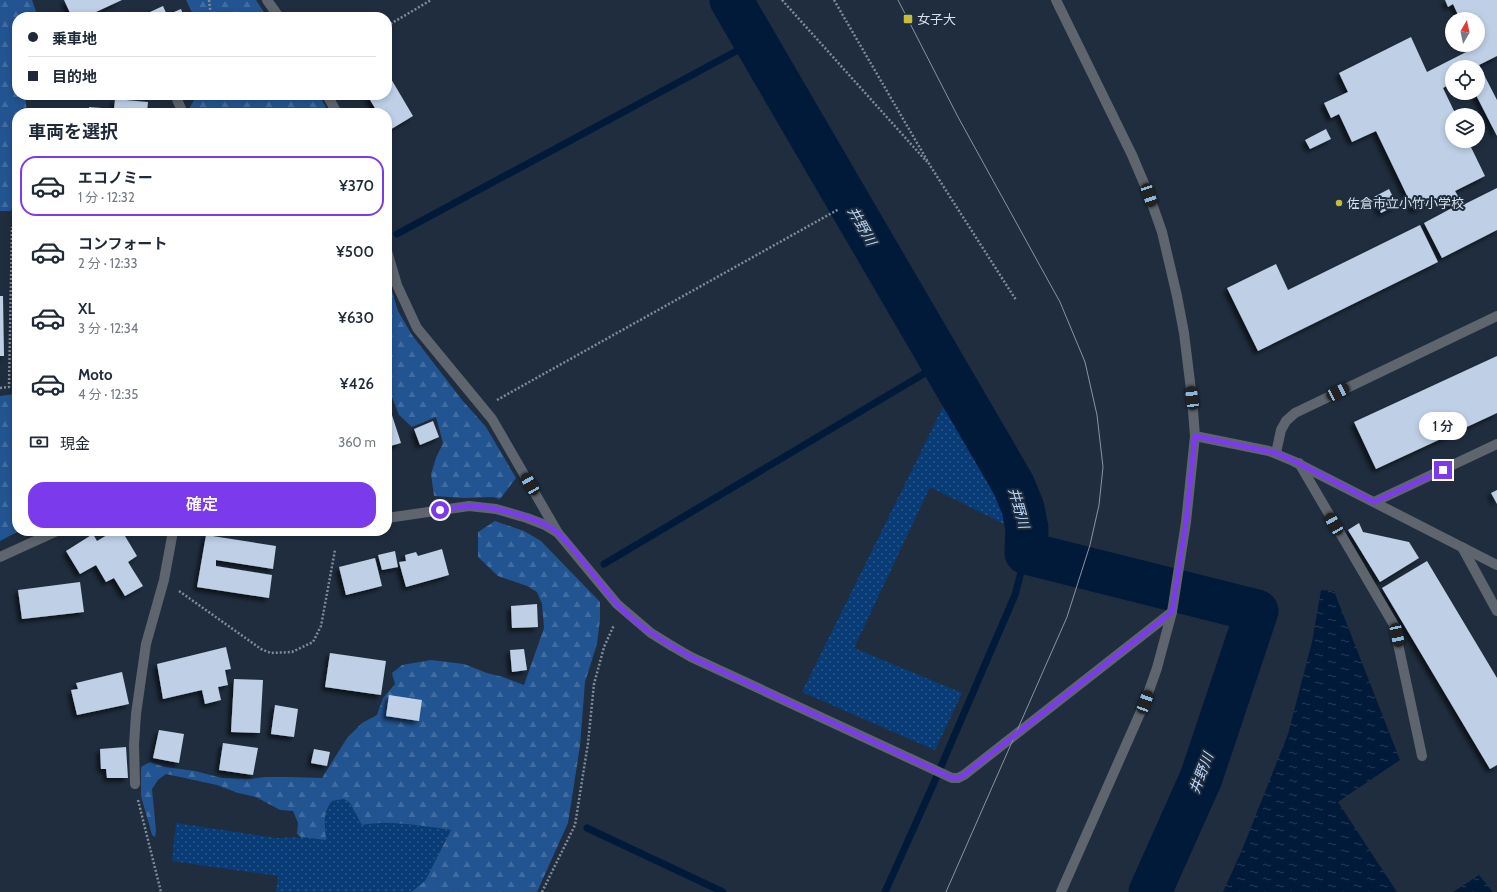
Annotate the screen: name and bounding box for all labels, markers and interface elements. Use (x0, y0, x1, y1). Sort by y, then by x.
place label: 女子大 (917, 11, 956, 27)
north arrow (1445, 12, 1485, 52)
map controls (1445, 12, 1485, 148)
marker: 女子大 (902, 13, 914, 25)
text: 乗車地 (52, 30, 97, 48)
button: locate (1445, 60, 1485, 100)
text: 目的地 (52, 68, 97, 86)
button: layers (1445, 108, 1485, 148)
text: 車両を選択 (28, 121, 118, 143)
icon: car (30, 168, 66, 204)
text: エコノミー (78, 169, 153, 187)
text: ¥370 (339, 177, 374, 195)
car (1139, 182, 1159, 208)
text: 1 分 · 12:32 (78, 189, 135, 205)
place label: 佐倉市立小竹小学校 (1347, 195, 1464, 211)
marker: 佐倉市立小竹小学校 (1334, 198, 1344, 208)
water label: 井野川 (844, 203, 881, 250)
icon: car (30, 234, 66, 270)
text: コンフォート (78, 235, 168, 253)
text: ¥500 (336, 243, 374, 261)
text: 2 分 · 12:33 (78, 255, 138, 271)
icon: car (30, 300, 66, 336)
text: XL (78, 300, 95, 318)
text: ¥630 (338, 309, 374, 327)
text: 3 分 · 12:34 (78, 320, 138, 336)
icon: car (30, 366, 66, 402)
text: Moto (78, 366, 112, 384)
text: ¥426 (340, 375, 374, 393)
car (1325, 381, 1351, 403)
car (1185, 385, 1199, 411)
text: 4 分 · 12:35 (78, 386, 138, 402)
callout: 1 分 (1419, 412, 1467, 440)
text: 1 分 (1433, 418, 1453, 434)
icon: cash (28, 431, 50, 453)
text: 360 m (338, 434, 376, 450)
text: 現金 (60, 435, 90, 453)
route end (1434, 461, 1452, 479)
car (519, 471, 541, 497)
button: 確定 (28, 482, 376, 528)
water label: 井野川 (1005, 485, 1034, 533)
route start (431, 501, 449, 519)
car (1323, 511, 1345, 537)
car (1389, 622, 1405, 648)
car (1135, 689, 1155, 715)
water label: 井野川 (1185, 748, 1218, 796)

